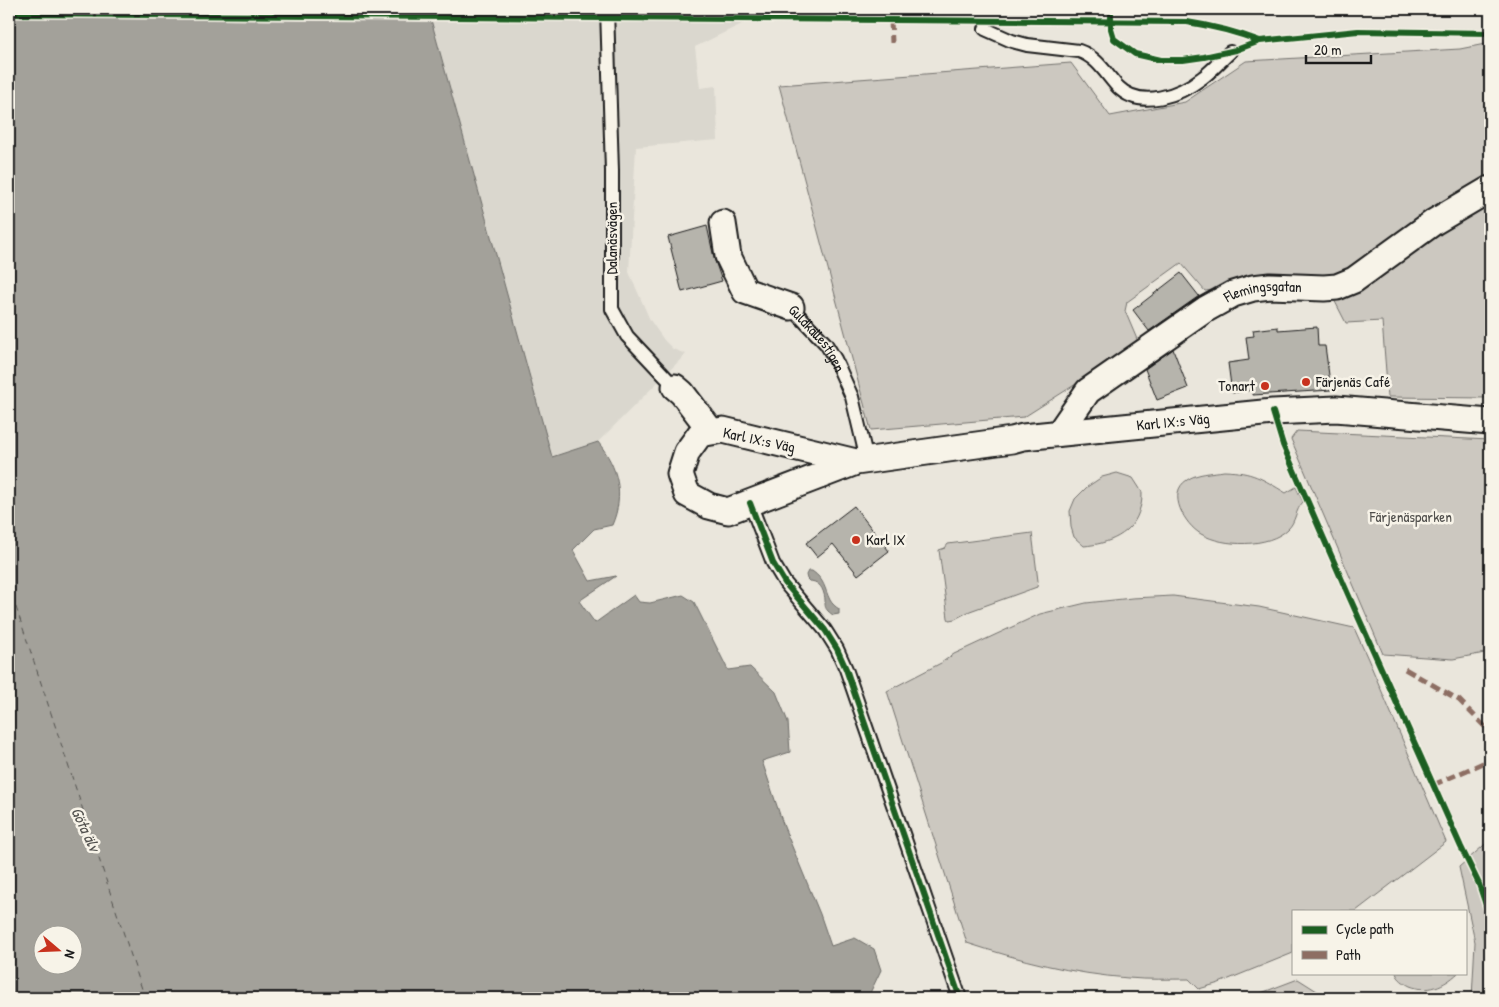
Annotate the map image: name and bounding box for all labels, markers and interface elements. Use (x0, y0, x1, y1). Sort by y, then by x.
scale bar (1306, 32, 1372, 64)
text: 20 m (1314, 39, 1341, 60)
street label: Dalanäsvägen (601, 201, 622, 274)
street label: Flemingsgatan (1219, 275, 1302, 308)
street label: Guldkällestigen (784, 300, 851, 375)
place label: Färjenäs Café (1315, 371, 1390, 392)
place label: Tonart (1218, 375, 1256, 396)
marker: Färjenäs Café (1300, 376, 1312, 388)
marker: Tonart (1259, 380, 1271, 392)
street label: Karl IX:s Väg (1135, 407, 1211, 436)
street label: Karl IX:s Väg (721, 422, 797, 457)
park label: Färjenäsparken (1369, 506, 1452, 527)
place label: Karl IX (866, 529, 905, 550)
marker: Karl IX (850, 534, 862, 546)
water label: Göta älv (66, 803, 107, 857)
legend (1292, 910, 1466, 974)
text: Cycle path (1336, 918, 1394, 939)
north arrow (32, 924, 82, 974)
text: Path (1336, 944, 1361, 965)
text: N (60, 948, 81, 962)

